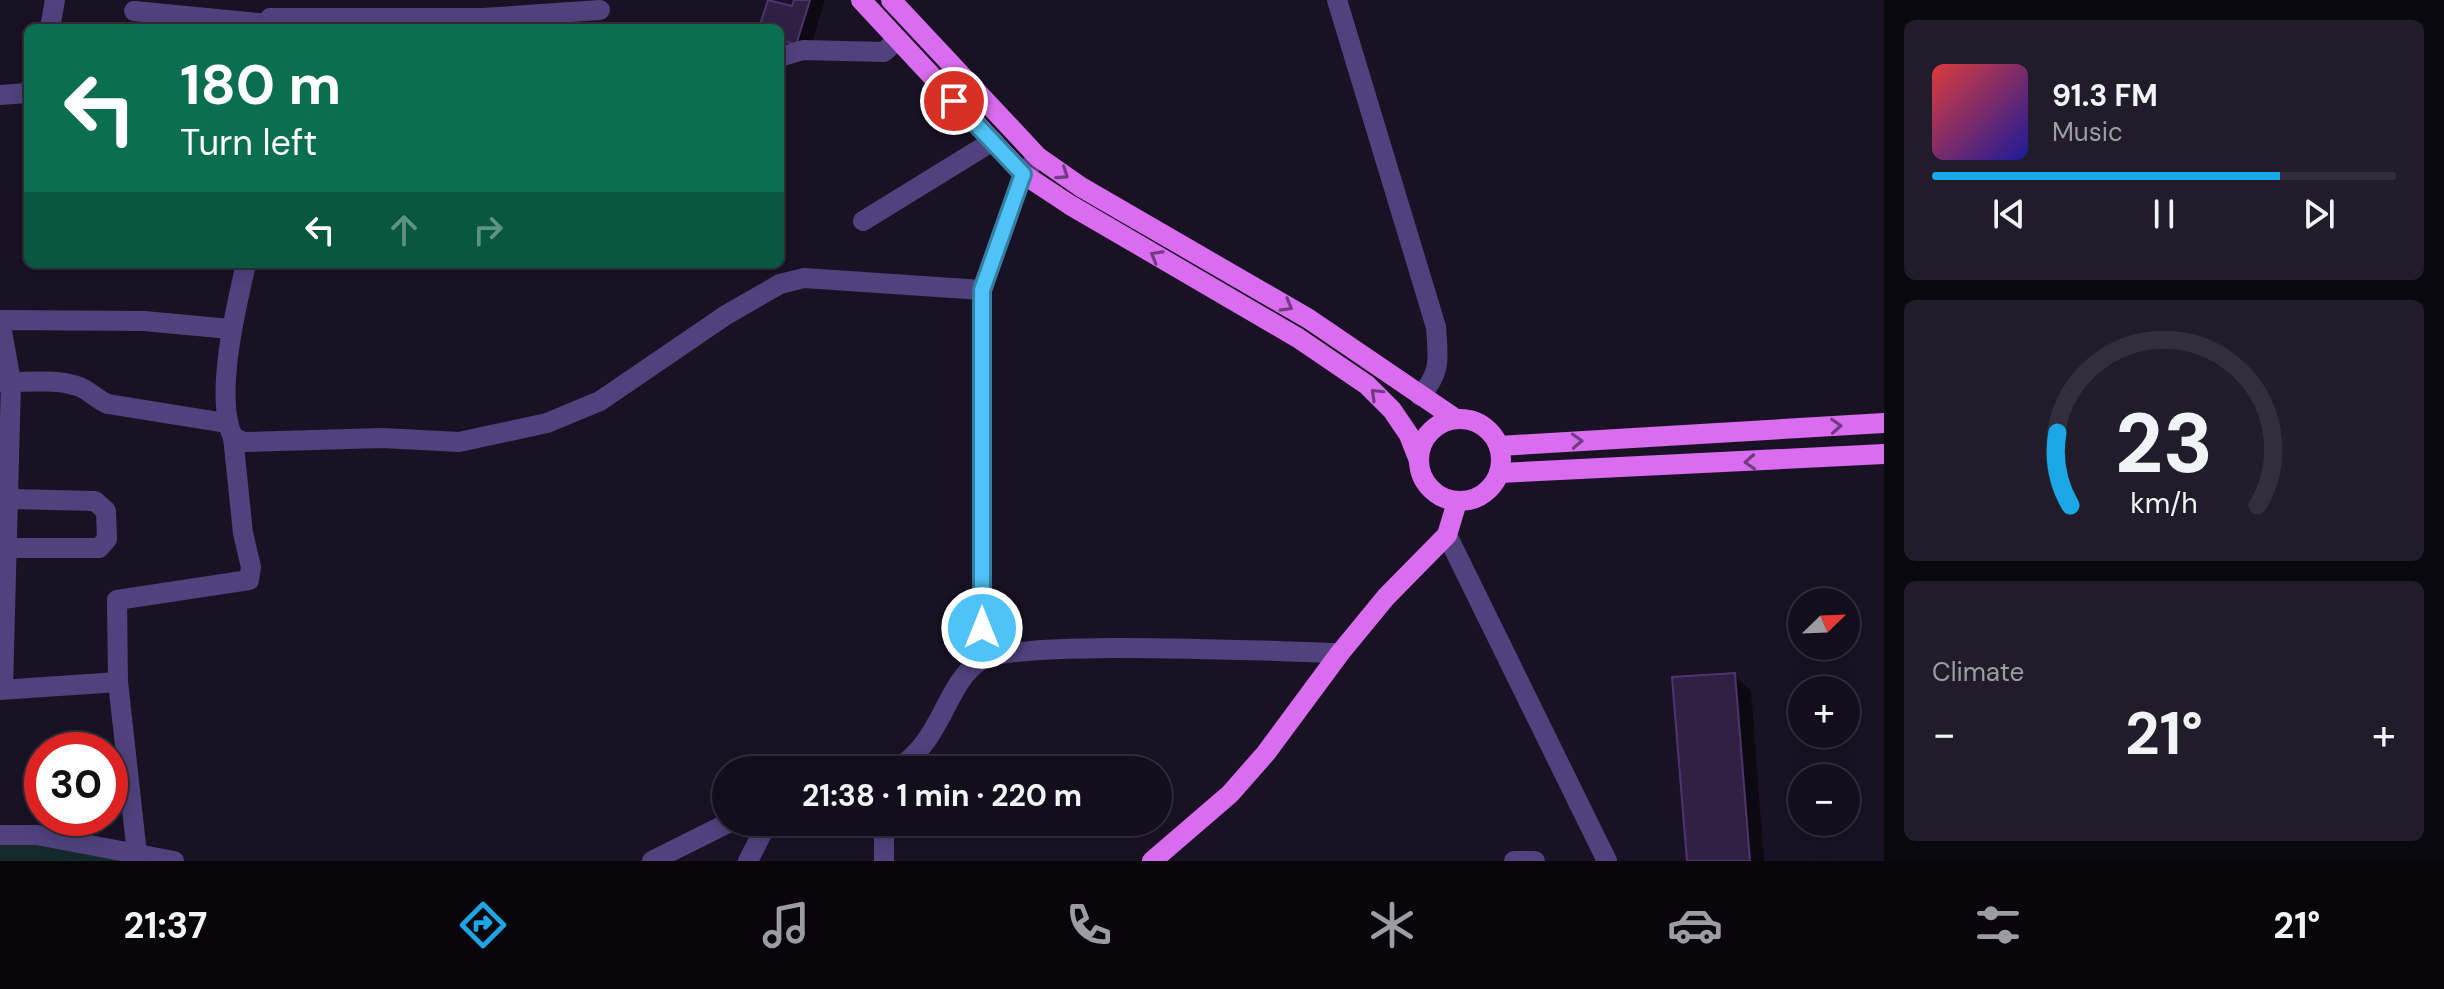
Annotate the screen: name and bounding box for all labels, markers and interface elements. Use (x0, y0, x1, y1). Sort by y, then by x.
text: 180 m (180, 48, 341, 121)
icon: left (48, 56, 152, 160)
pin (920, 67, 988, 135)
text: 91.3 FM (2052, 76, 2158, 115)
icon: arrive (932, 79, 976, 123)
text: Music (2052, 115, 2123, 149)
text: Turn left (180, 119, 317, 166)
one-way arrow (1055, 164, 1069, 179)
icon: previous (1987, 192, 2031, 236)
icon: pause (2142, 192, 2186, 236)
icon: next (2297, 192, 2341, 236)
icon: left (298, 208, 342, 252)
icon: ahead (382, 208, 426, 252)
icon: right (466, 208, 510, 252)
one-way arrow (1150, 250, 1165, 266)
one-way arrow (1278, 296, 1293, 312)
one-way arrow (1371, 389, 1385, 403)
text: 23 (2115, 389, 2213, 498)
one-way arrow (1830, 418, 1843, 435)
one-way arrow (1571, 433, 1584, 450)
one-way arrow (1743, 453, 1756, 470)
text: km/h (2130, 486, 2198, 523)
position arrow (940, 586, 1024, 670)
north arrow (1788, 588, 1860, 660)
map controls (1788, 588, 1860, 836)
text: Climate (1932, 655, 2024, 689)
button: + (1788, 676, 1860, 748)
text: 21° (2125, 694, 2203, 773)
text: − (1932, 705, 1956, 763)
text: + (2372, 705, 2396, 763)
speed limit sign: 30 (24, 732, 128, 836)
button: − (1788, 764, 1860, 836)
text: 21:38 · 1 min · 220 m (802, 776, 1082, 815)
icon: directions (455, 897, 511, 953)
icon: music (758, 897, 814, 953)
icon: phone (1061, 897, 1117, 953)
icon: climate (1364, 897, 1420, 953)
icon: car (1667, 897, 1723, 953)
icon: filters (1970, 897, 2026, 953)
text: 21:37 (124, 902, 207, 949)
text: 21° (2273, 902, 2320, 949)

